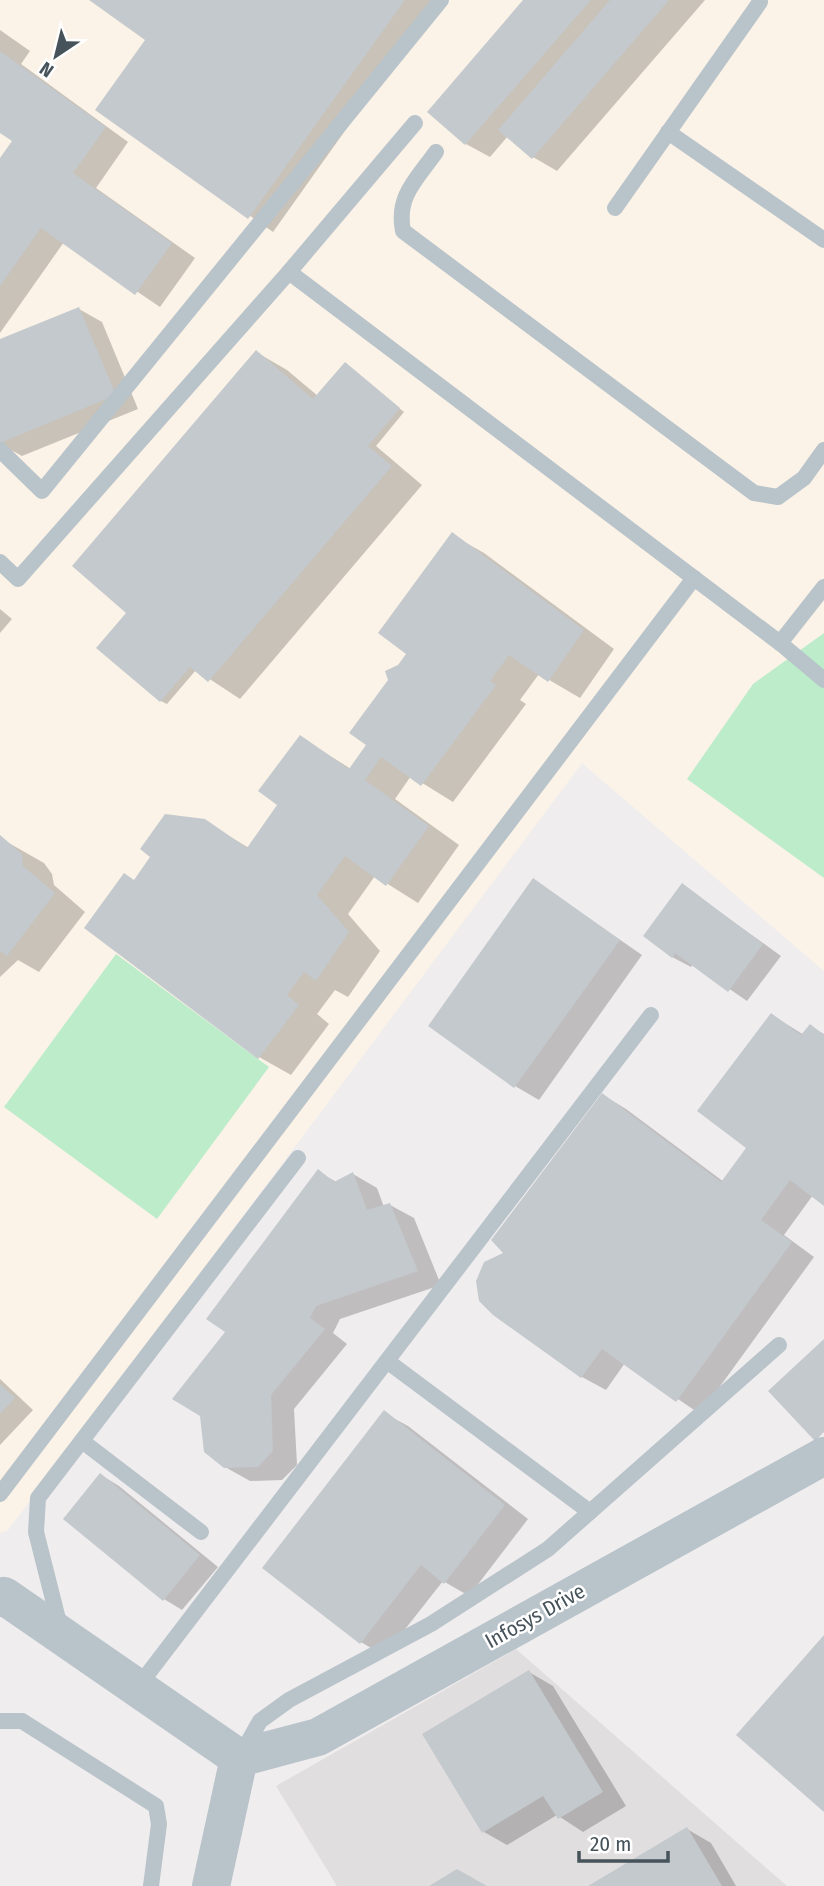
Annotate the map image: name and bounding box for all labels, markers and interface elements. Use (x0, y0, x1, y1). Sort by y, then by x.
north arrow (21, 21, 91, 91)
text: N (35, 57, 58, 82)
street label: Infosys Drive (481, 1578, 589, 1654)
scale bar (579, 1820, 668, 1864)
text: 20 m (590, 1831, 631, 1857)

